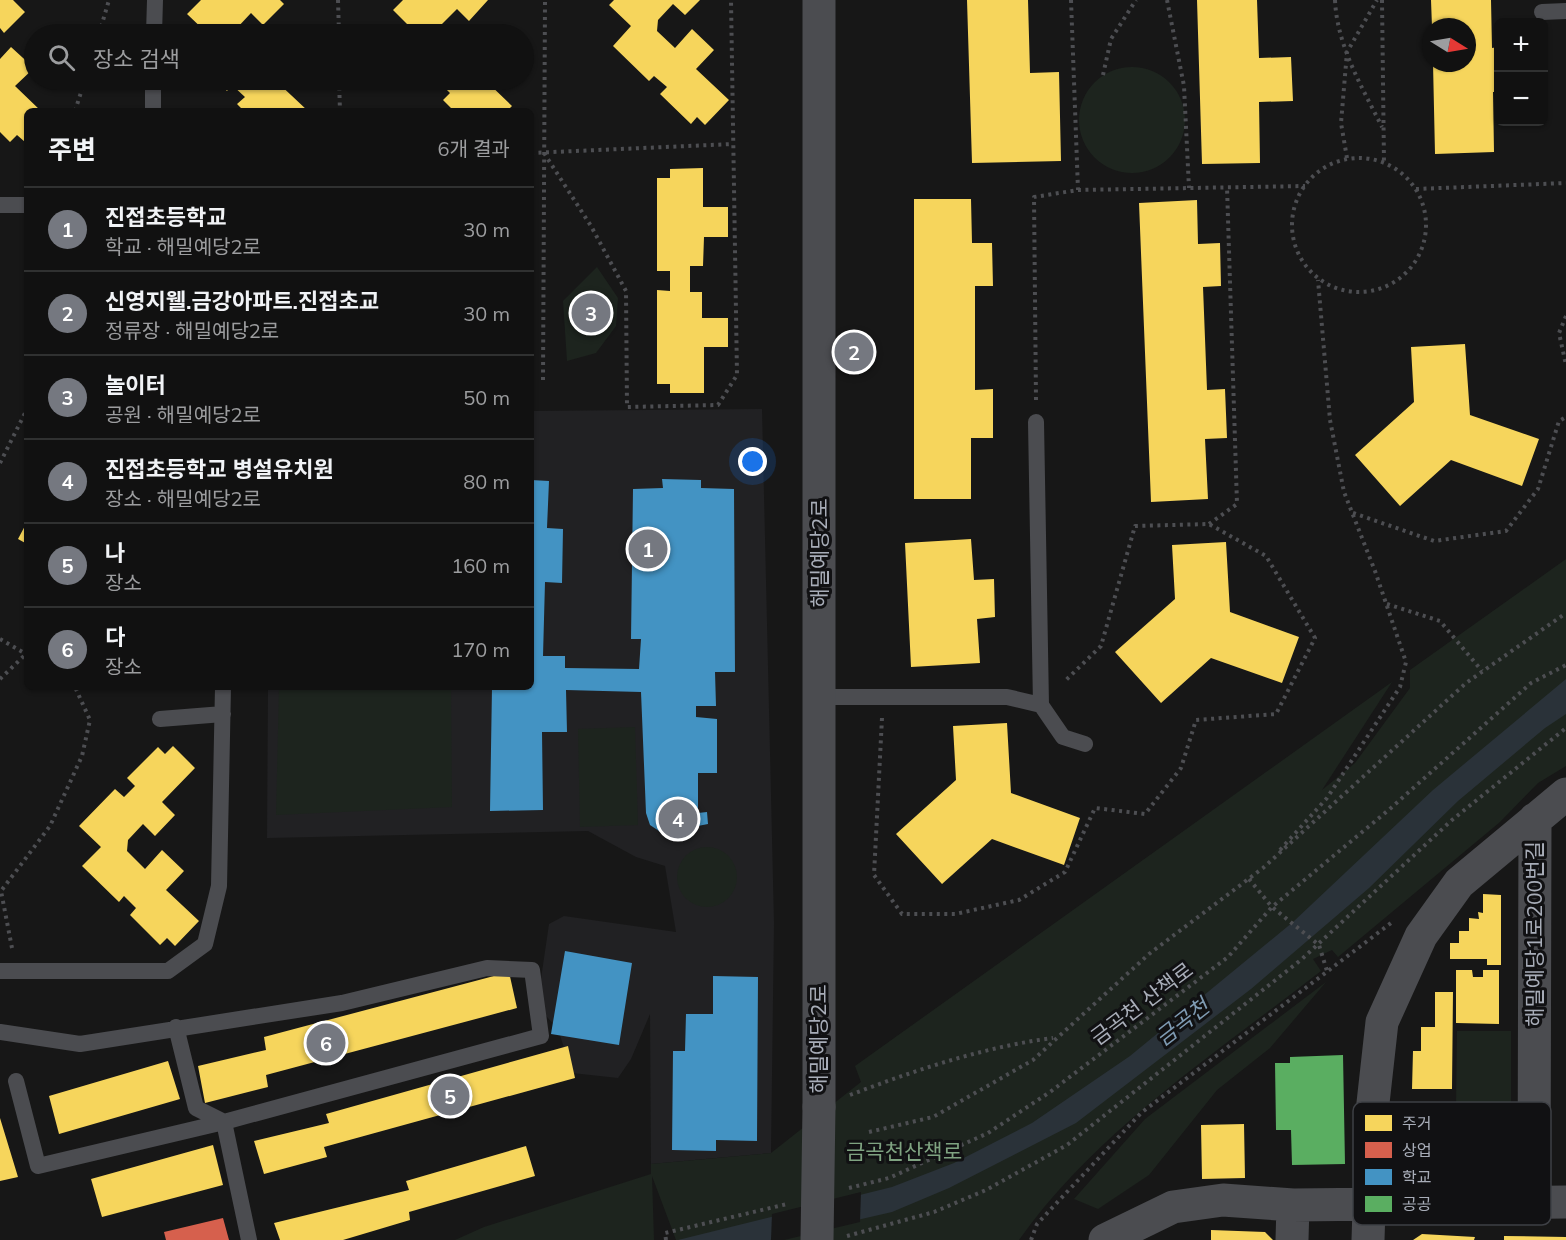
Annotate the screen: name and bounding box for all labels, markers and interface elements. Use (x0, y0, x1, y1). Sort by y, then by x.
north arrow (1422, 18, 1476, 72)
map controls (1494, 18, 1548, 126)
button: + (1494, 18, 1548, 72)
search box (24, 24, 534, 90)
icon: search (45, 41, 78, 74)
text: 장소 검색 (93, 45, 180, 73)
button: − (1494, 72, 1548, 126)
text: 주변 (48, 133, 96, 166)
text: 6개 결과 (438, 136, 510, 161)
text: 진접초등학교 (105, 203, 226, 231)
text: 1 (62, 217, 74, 242)
text: 30 m (463, 217, 510, 242)
text: 학교 · 해밀예당2로 (105, 234, 261, 259)
text: 신영지웰.금강아파트.진접초교 (105, 287, 379, 315)
pin: 3 (572, 290, 610, 336)
text: 2 (62, 301, 74, 326)
text: 30 m (463, 301, 510, 326)
text: 정류장 · 해밀예당2로 (105, 318, 279, 343)
pin: 2 (834, 330, 874, 374)
text: 놀이터 (105, 371, 166, 399)
text: 3 (62, 385, 74, 410)
text: 50 m (463, 385, 510, 410)
text: 공원 · 해밀예당2로 (105, 402, 261, 427)
your location (738, 447, 767, 476)
text: 진접초등학교 병설유치원 (105, 455, 334, 483)
text: 4 (62, 469, 74, 494)
text: 80 m (463, 469, 510, 494)
text: 장소 · 해밀예당2로 (105, 486, 261, 511)
street label: 해밀예당2로 (806, 498, 832, 608)
pin: 1 (628, 526, 668, 572)
text: 나 (105, 539, 125, 567)
text: 5 (62, 553, 74, 578)
text: 160 m (451, 553, 510, 578)
text: 장소 (105, 570, 142, 595)
text: 다 (105, 623, 125, 651)
text: 6 (62, 637, 74, 662)
text: 170 m (451, 637, 510, 662)
text: 장소 (105, 654, 142, 679)
pin: 4 (658, 796, 698, 842)
street label: 해밀예당1로200번길 (1521, 841, 1547, 1027)
street label: 금곡천 산책로 (1086, 957, 1198, 1051)
street label: 해밀예당2로 (805, 984, 831, 1094)
water label: 금곡천 (1150, 993, 1214, 1051)
pin: 6 (306, 1020, 346, 1066)
pin: 5 (430, 1074, 470, 1118)
legend (1353, 1102, 1551, 1225)
text: 주거 (1402, 1113, 1431, 1133)
park label: 금곡천산책로 (846, 1138, 962, 1164)
text: 상업 (1402, 1140, 1431, 1160)
text: 학교 (1402, 1167, 1431, 1187)
text: 공공 (1402, 1194, 1431, 1214)

